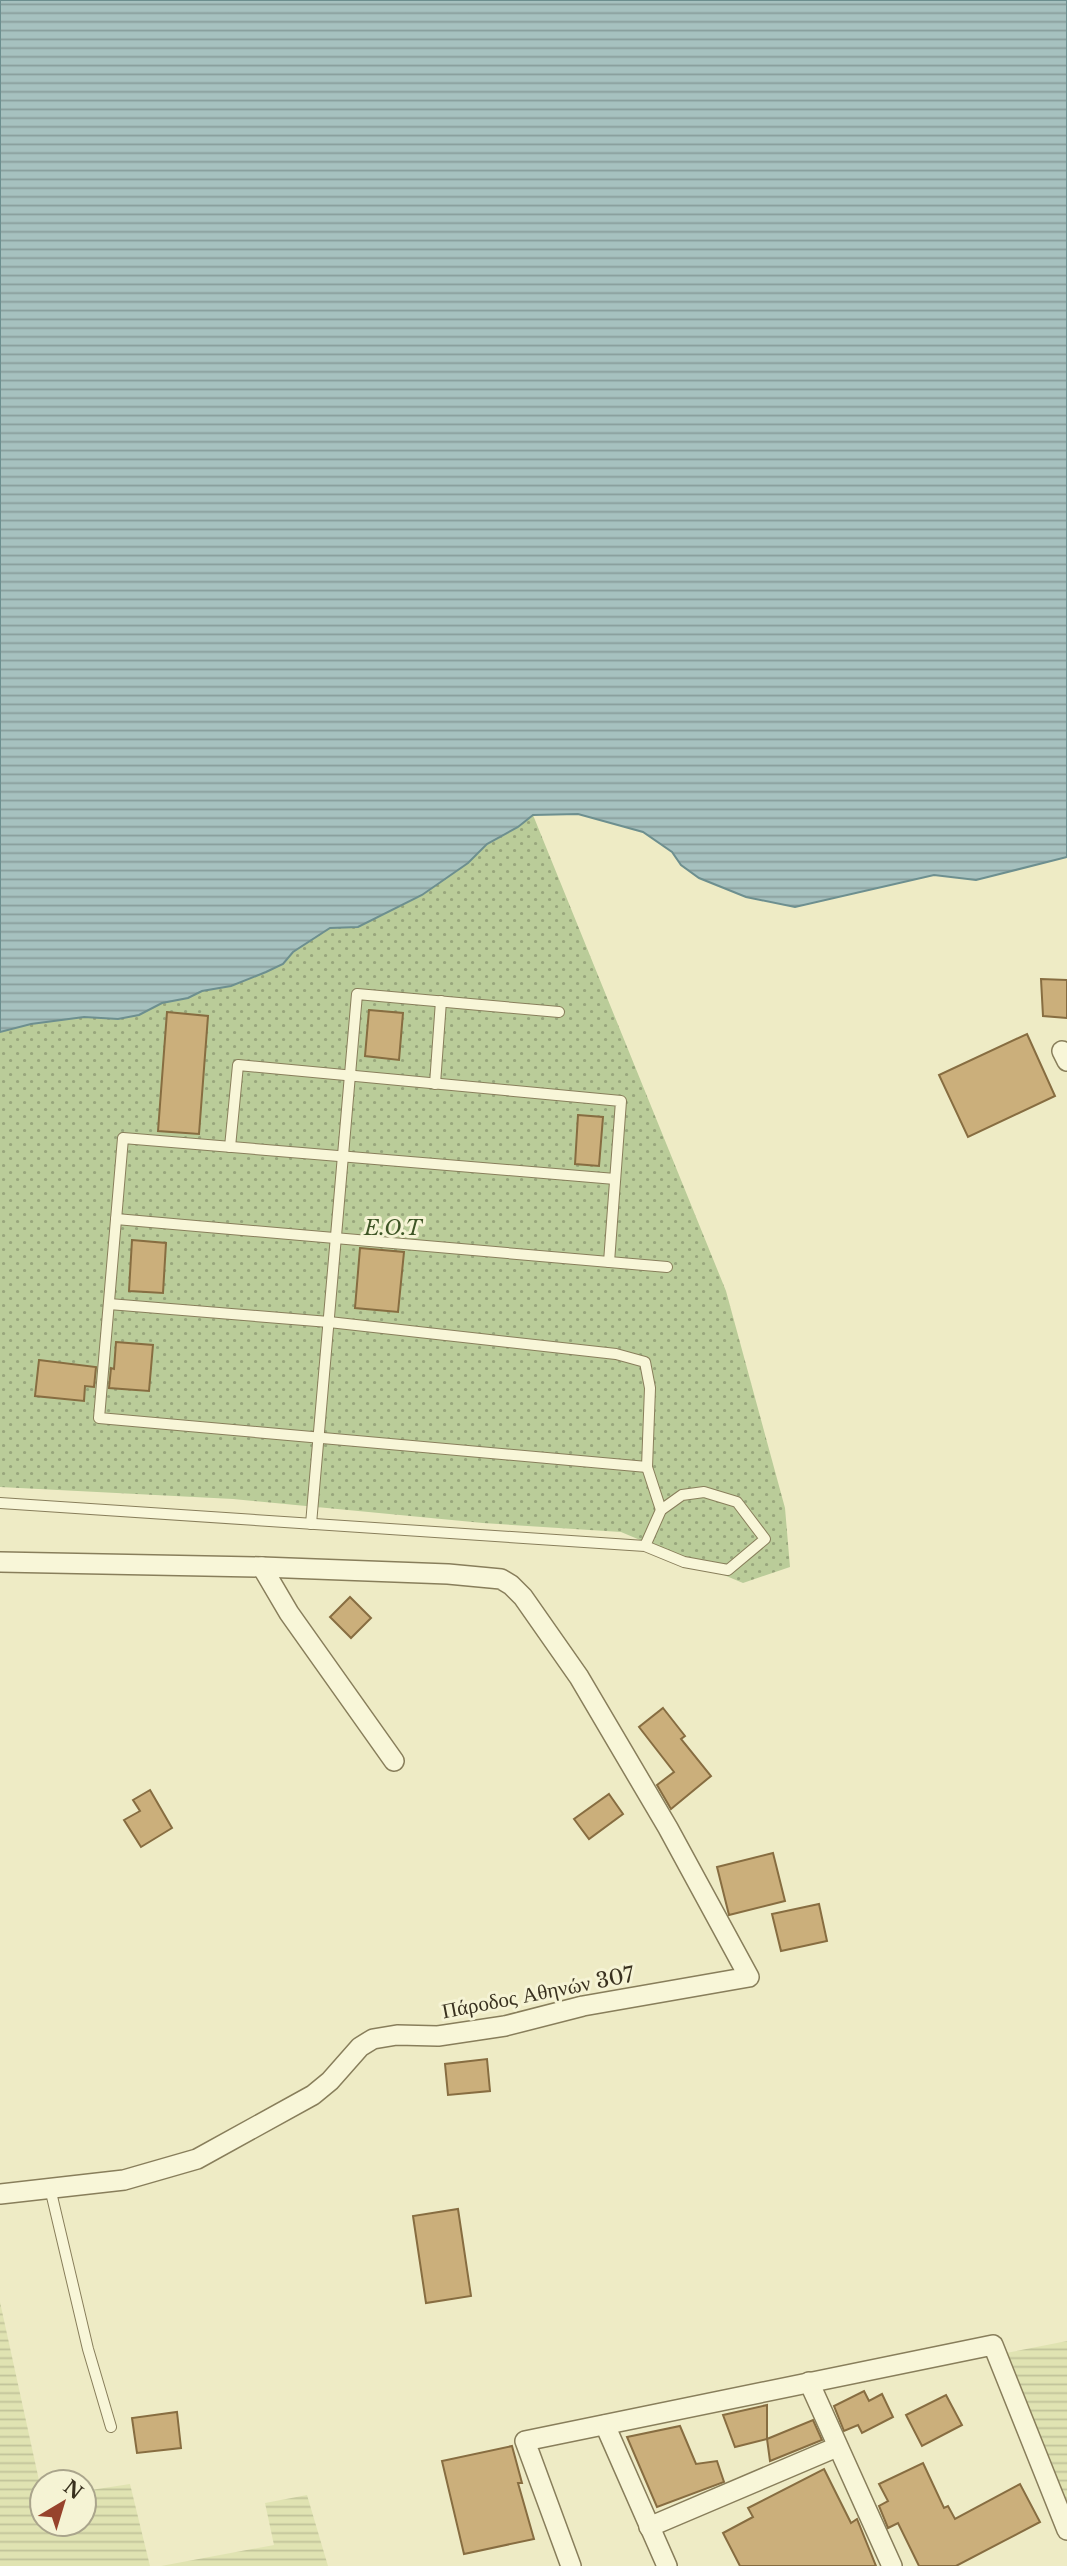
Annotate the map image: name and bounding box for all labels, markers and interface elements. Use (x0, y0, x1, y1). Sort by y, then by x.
park label: E.O.T (363, 1215, 424, 1241)
street label: Πάροδος Αθηνών 307 (440, 1962, 637, 2024)
north arrow (28, 2468, 98, 2538)
text: N (59, 2475, 87, 2505)

